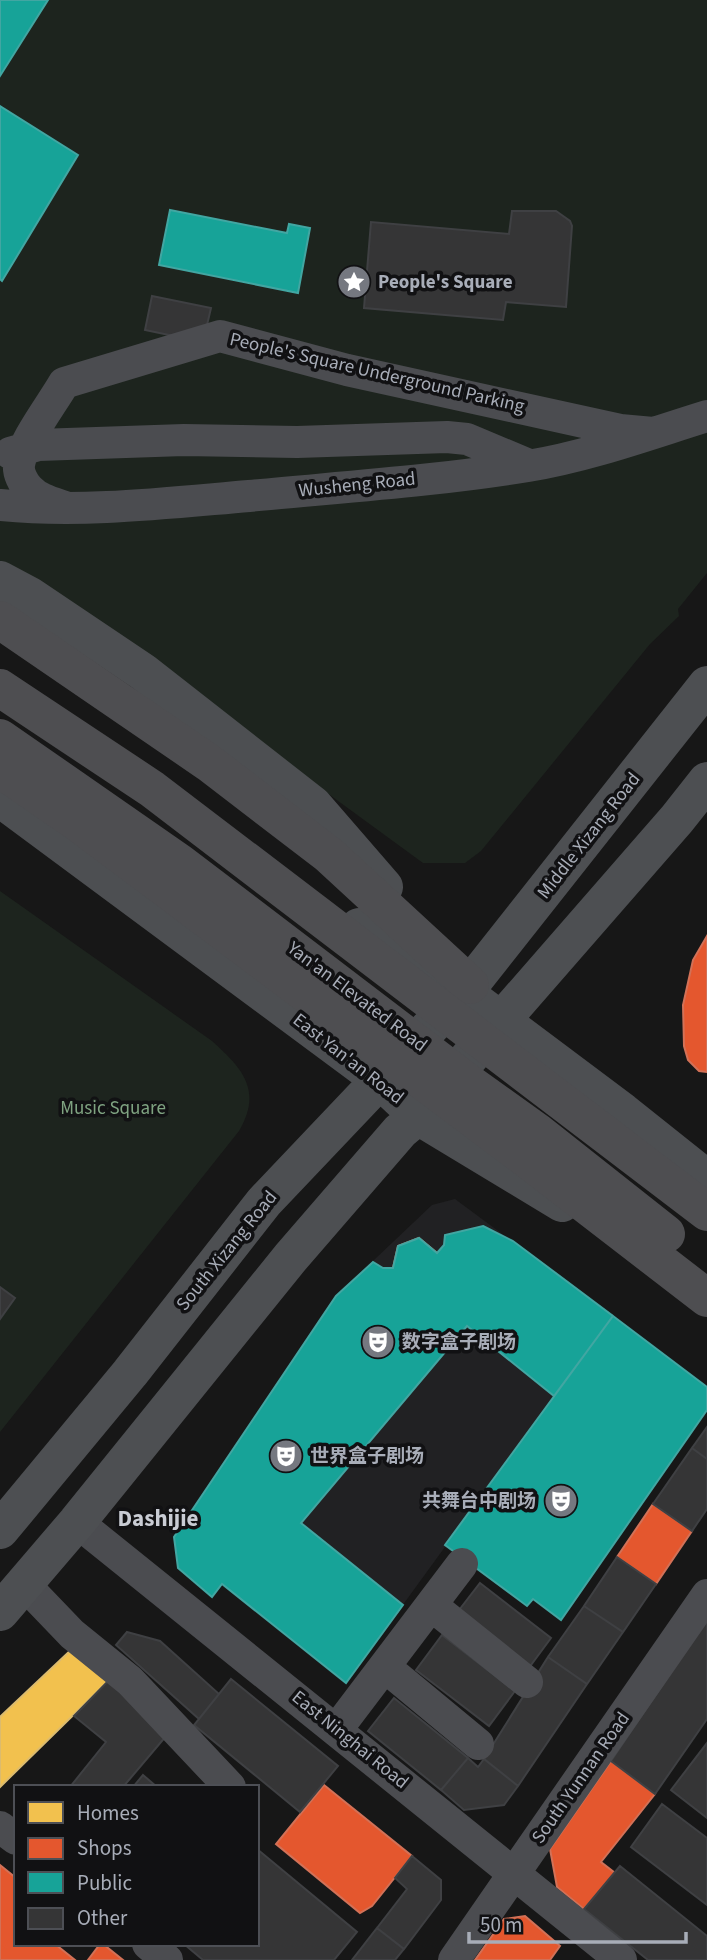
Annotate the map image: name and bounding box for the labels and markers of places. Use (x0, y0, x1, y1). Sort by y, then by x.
place icon: People's Square (335, 263, 373, 301)
place label: People's Square (378, 269, 513, 296)
theatre icon: 数字盒子剧场 (359, 1323, 397, 1361)
place label: 数字盒子剧场 (402, 1329, 516, 1356)
theatre icon: 世界盒子剧场 (267, 1437, 305, 1475)
place label: 世界盒子剧场 (310, 1443, 424, 1470)
theatre icon: 共舞台中剧场 (542, 1482, 580, 1520)
place label: 共舞台中剧场 (422, 1488, 536, 1515)

